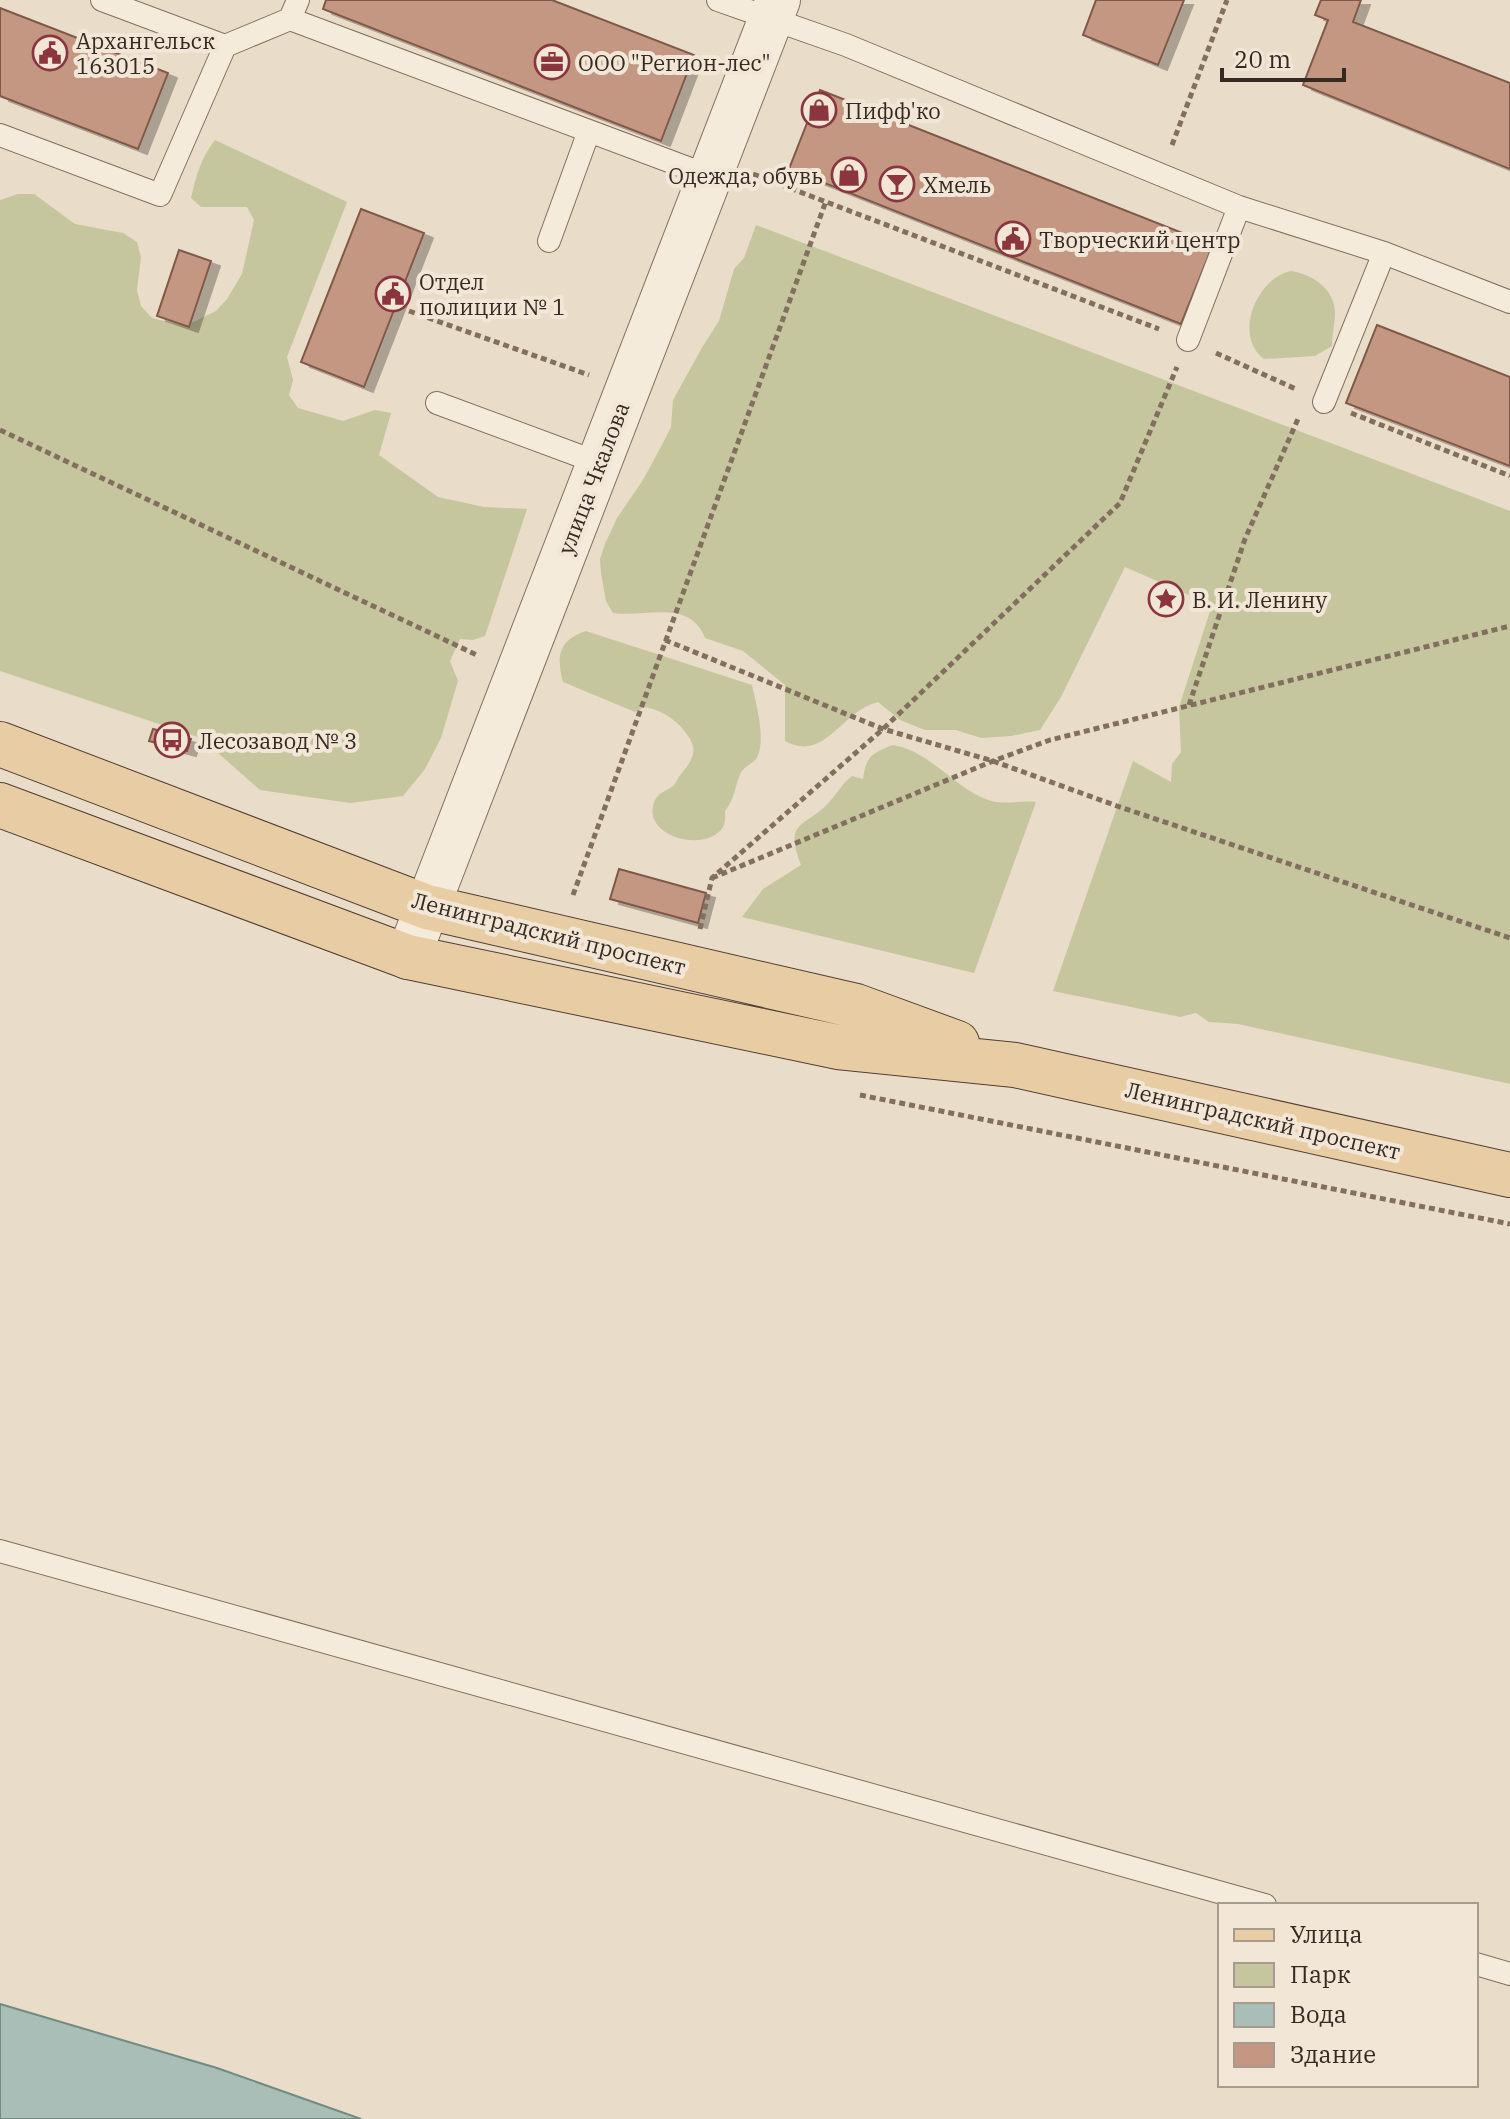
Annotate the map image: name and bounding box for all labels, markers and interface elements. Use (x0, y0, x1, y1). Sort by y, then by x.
place label: Архангельск 163015 (76, 26, 215, 80)
scale bar (1222, 32, 1344, 82)
public building icon: Архангельск 163015 (31, 34, 69, 72)
office icon: ООО "Регион-лес" (533, 43, 571, 81)
text: 20 m (1234, 43, 1291, 75)
place label: ООО "Регион-лес" (578, 48, 771, 77)
shop icon: Пифф'ко (800, 91, 838, 129)
place label: Пифф'ко (845, 96, 941, 125)
shop icon: Одежда, обувь (830, 156, 868, 194)
place label: Одежда, обувь (668, 161, 823, 190)
bar icon: Хмель (878, 165, 916, 203)
place label: Хмель (923, 170, 991, 199)
public building icon: Творческий центр (994, 220, 1032, 258)
place label: Творческий центр (1039, 225, 1241, 254)
place label: Отдел полиции № 1 (419, 267, 565, 321)
public building icon: Отдел полиции № 1 (374, 275, 412, 313)
street label: улица Чкалова (551, 398, 635, 558)
place icon: В. И. Ленину (1147, 580, 1185, 618)
place label: В. И. Ленину (1192, 585, 1328, 614)
bus stop icon: Лесозавод № 3 (153, 721, 191, 759)
place label: Лесозавод № 3 (198, 726, 357, 755)
street label: Ленинградский проспект (409, 885, 689, 981)
street label: Ленинградский проспект (1123, 1074, 1403, 1166)
legend (1218, 1903, 1478, 2087)
text: Улица (1290, 1918, 1363, 1950)
text: Парк (1290, 1958, 1351, 1990)
text: Вода (1290, 1998, 1347, 2030)
text: Здание (1290, 2038, 1376, 2070)

